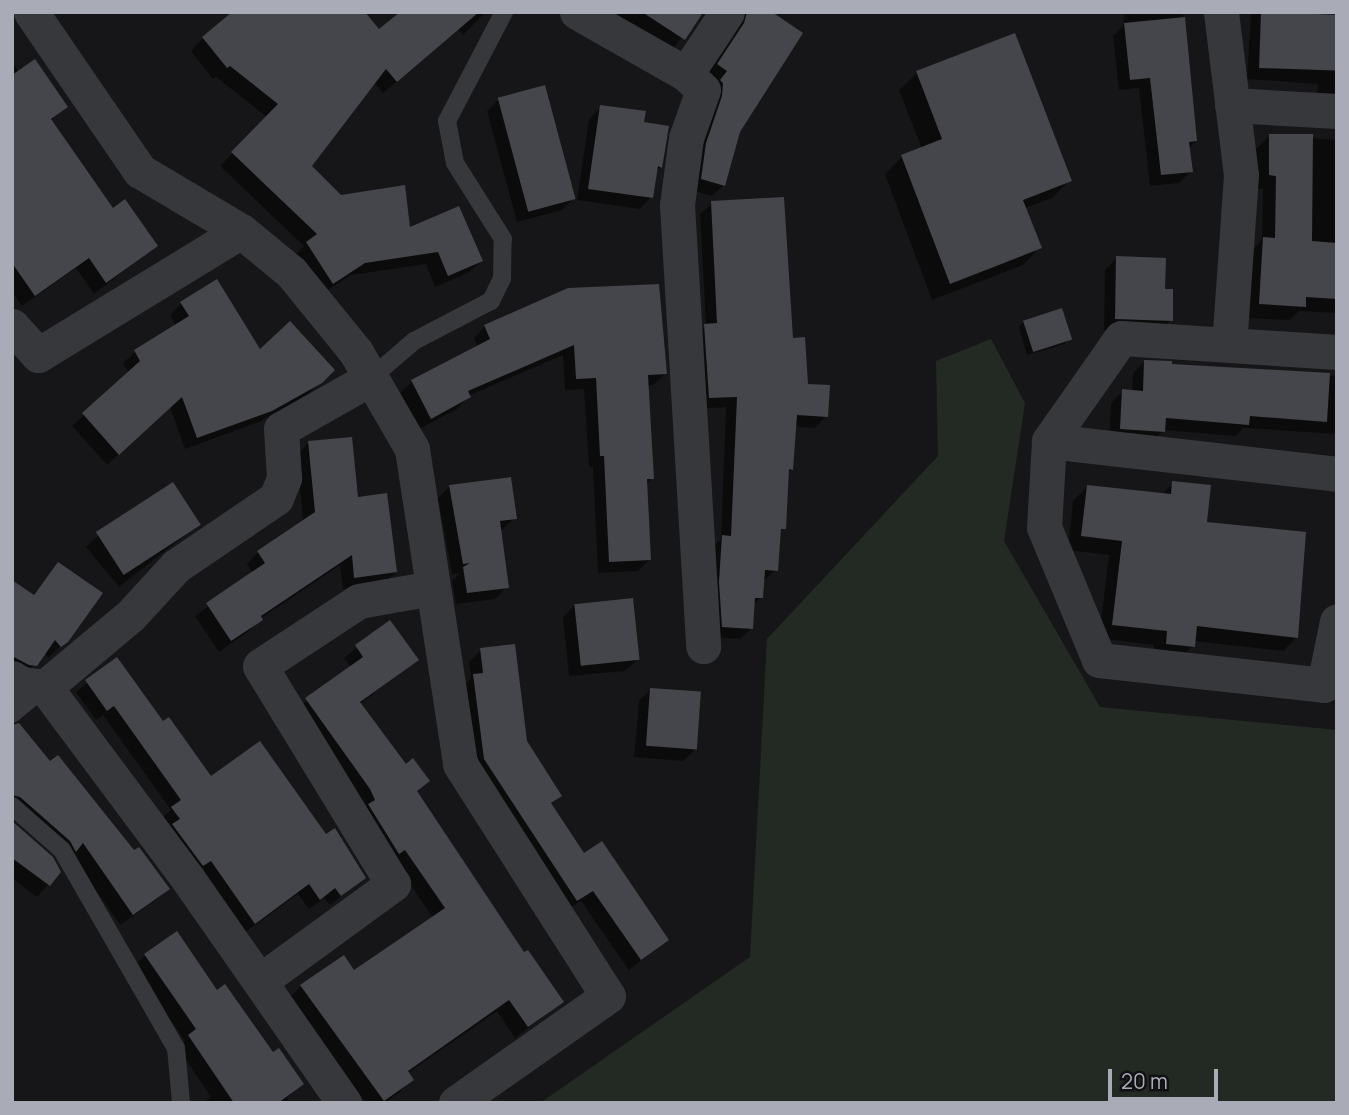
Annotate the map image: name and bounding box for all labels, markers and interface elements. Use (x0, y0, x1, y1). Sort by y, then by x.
scale bar (1111, 1056, 1221, 1100)
text: 20 m (1121, 1067, 1168, 1095)

